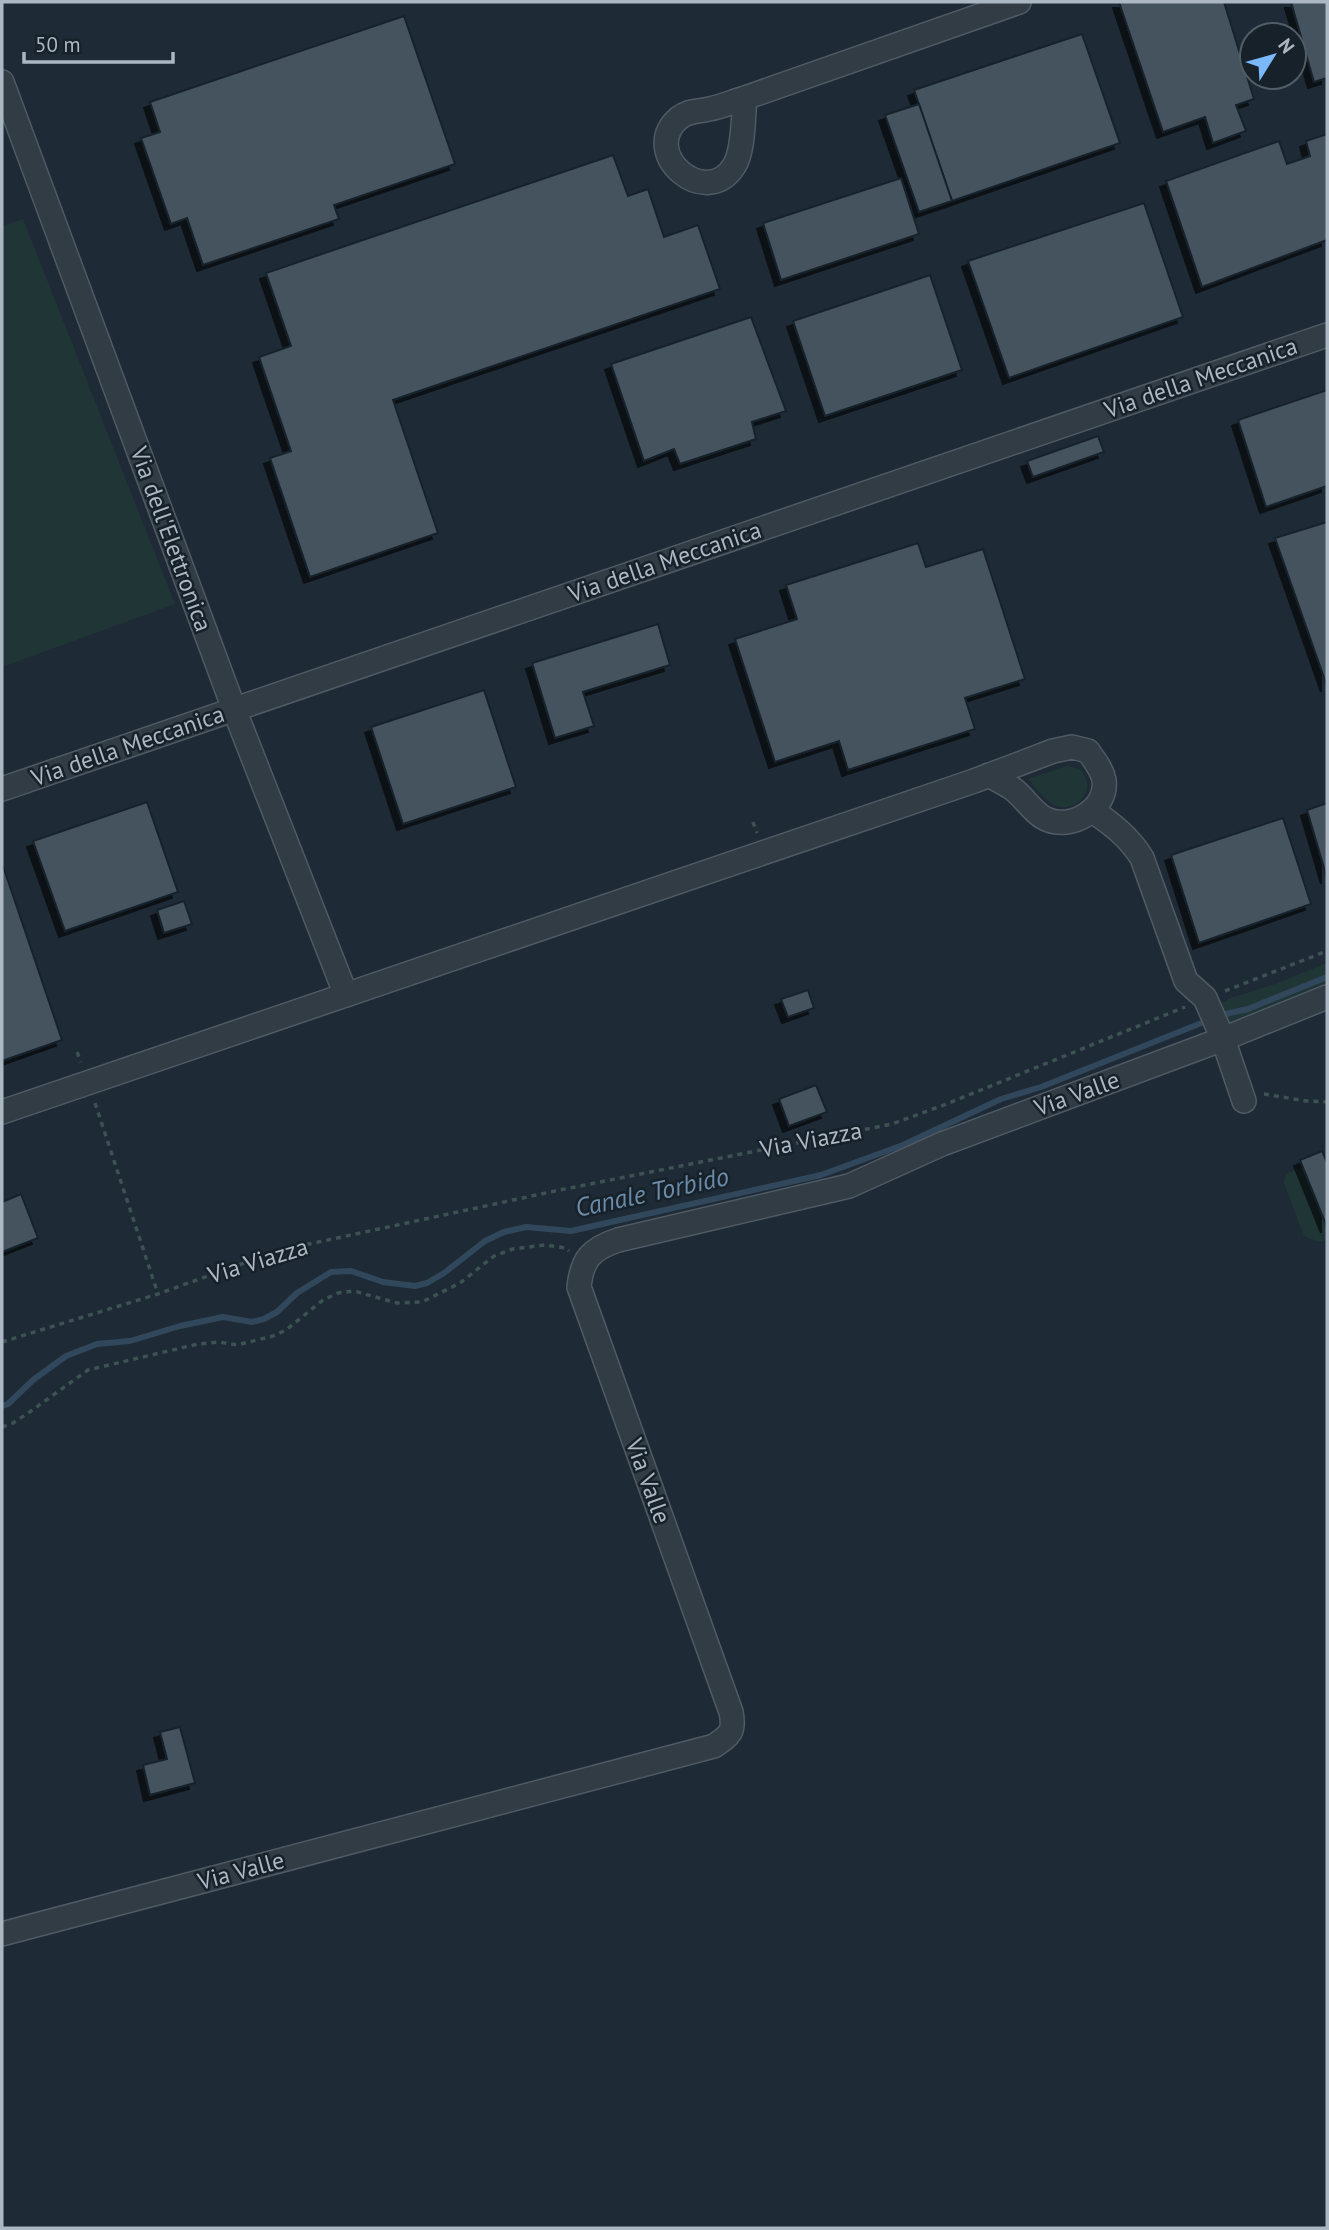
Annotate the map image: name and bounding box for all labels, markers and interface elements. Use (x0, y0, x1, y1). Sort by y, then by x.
scale bar (24, 21, 173, 65)
north arrow (1238, 21, 1308, 91)
text: 50 m (35, 31, 81, 58)
text: N (1273, 34, 1300, 58)
street label: Via della Meccanica (1099, 330, 1301, 425)
street label: Via dell'Elettronica (123, 441, 219, 635)
street label: Via della Meccanica (563, 514, 765, 609)
street label: Via della Meccanica (26, 698, 228, 793)
street label: Via Valle (1029, 1064, 1124, 1124)
street label: Via Viazza (756, 1114, 864, 1165)
water label: Canale Torbido (572, 1159, 732, 1224)
street label: Via Viazza (203, 1231, 312, 1291)
street label: Via Valle (618, 1433, 678, 1528)
street label: Via Valle (193, 1844, 287, 1897)

